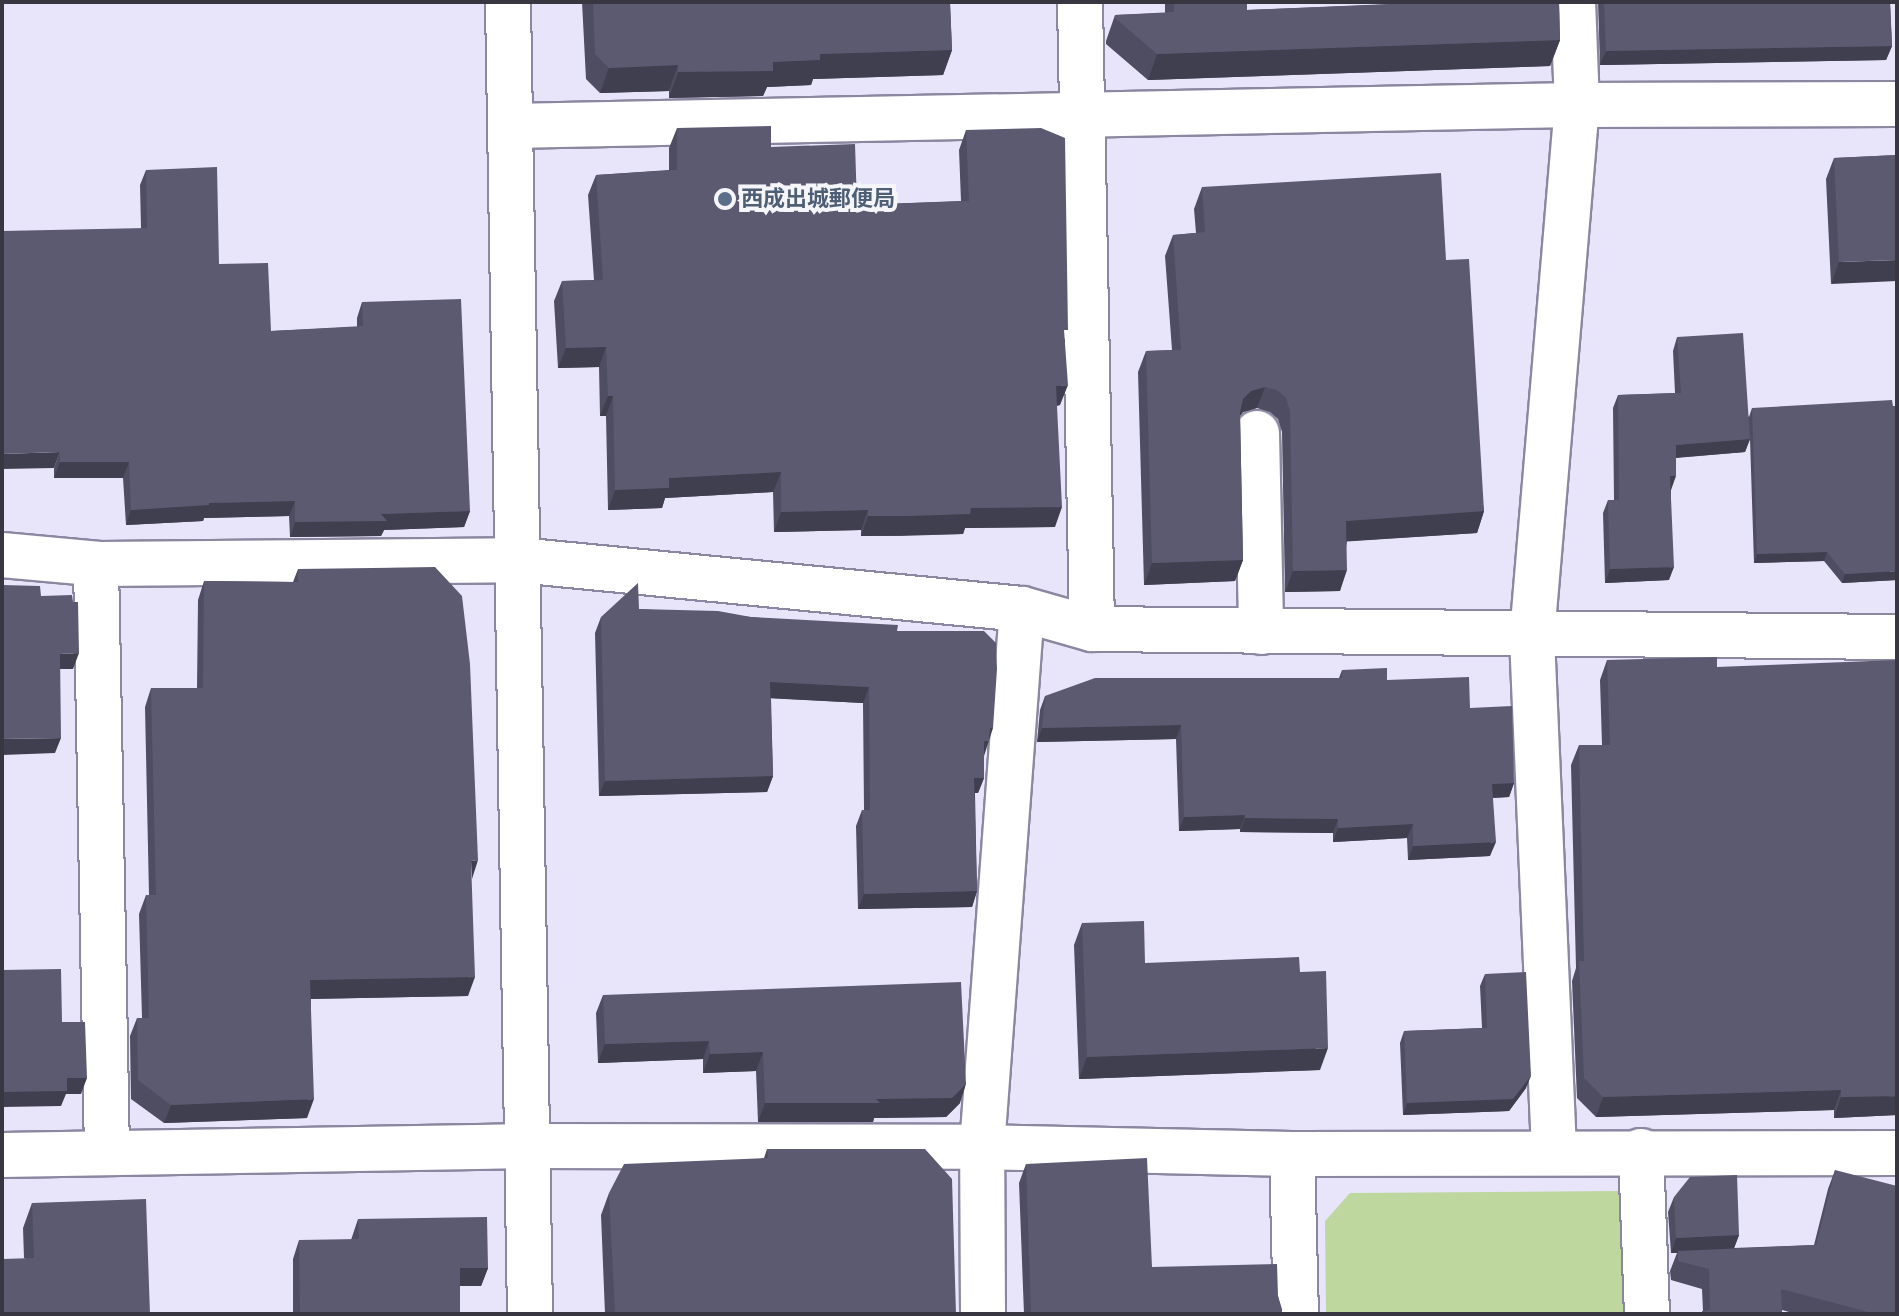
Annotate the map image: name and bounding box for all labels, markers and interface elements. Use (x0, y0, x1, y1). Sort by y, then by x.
place label: 西成出城郵便局 (741, 186, 895, 212)
marker: 西成出城郵便局 (716, 190, 734, 208)

